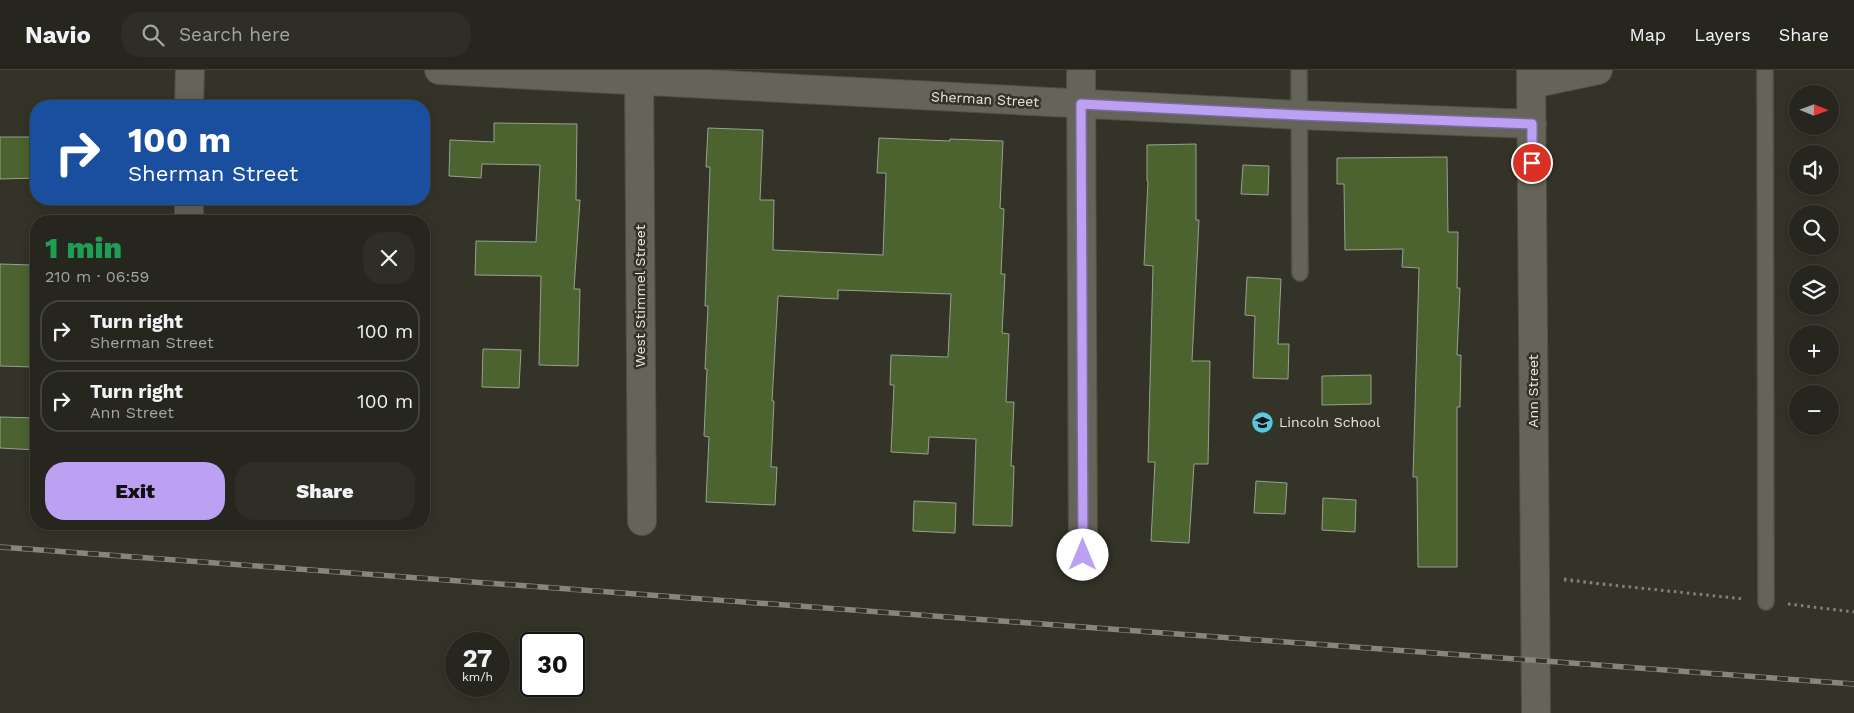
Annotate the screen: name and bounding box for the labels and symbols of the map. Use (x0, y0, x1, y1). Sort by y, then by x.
north arrow (1789, 85, 1839, 135)
street label: Sherman Street (931, 88, 1040, 110)
pin (1511, 142, 1553, 184)
street label: West Stimmel Street (632, 224, 648, 368)
street label: Ann Street (1525, 354, 1541, 428)
school or university icon: Lincoln School (1251, 410, 1275, 434)
place label: Lincoln School (1279, 414, 1381, 430)
position arrow (1056, 528, 1108, 580)
speed limit sign: 30 (520, 632, 585, 697)

